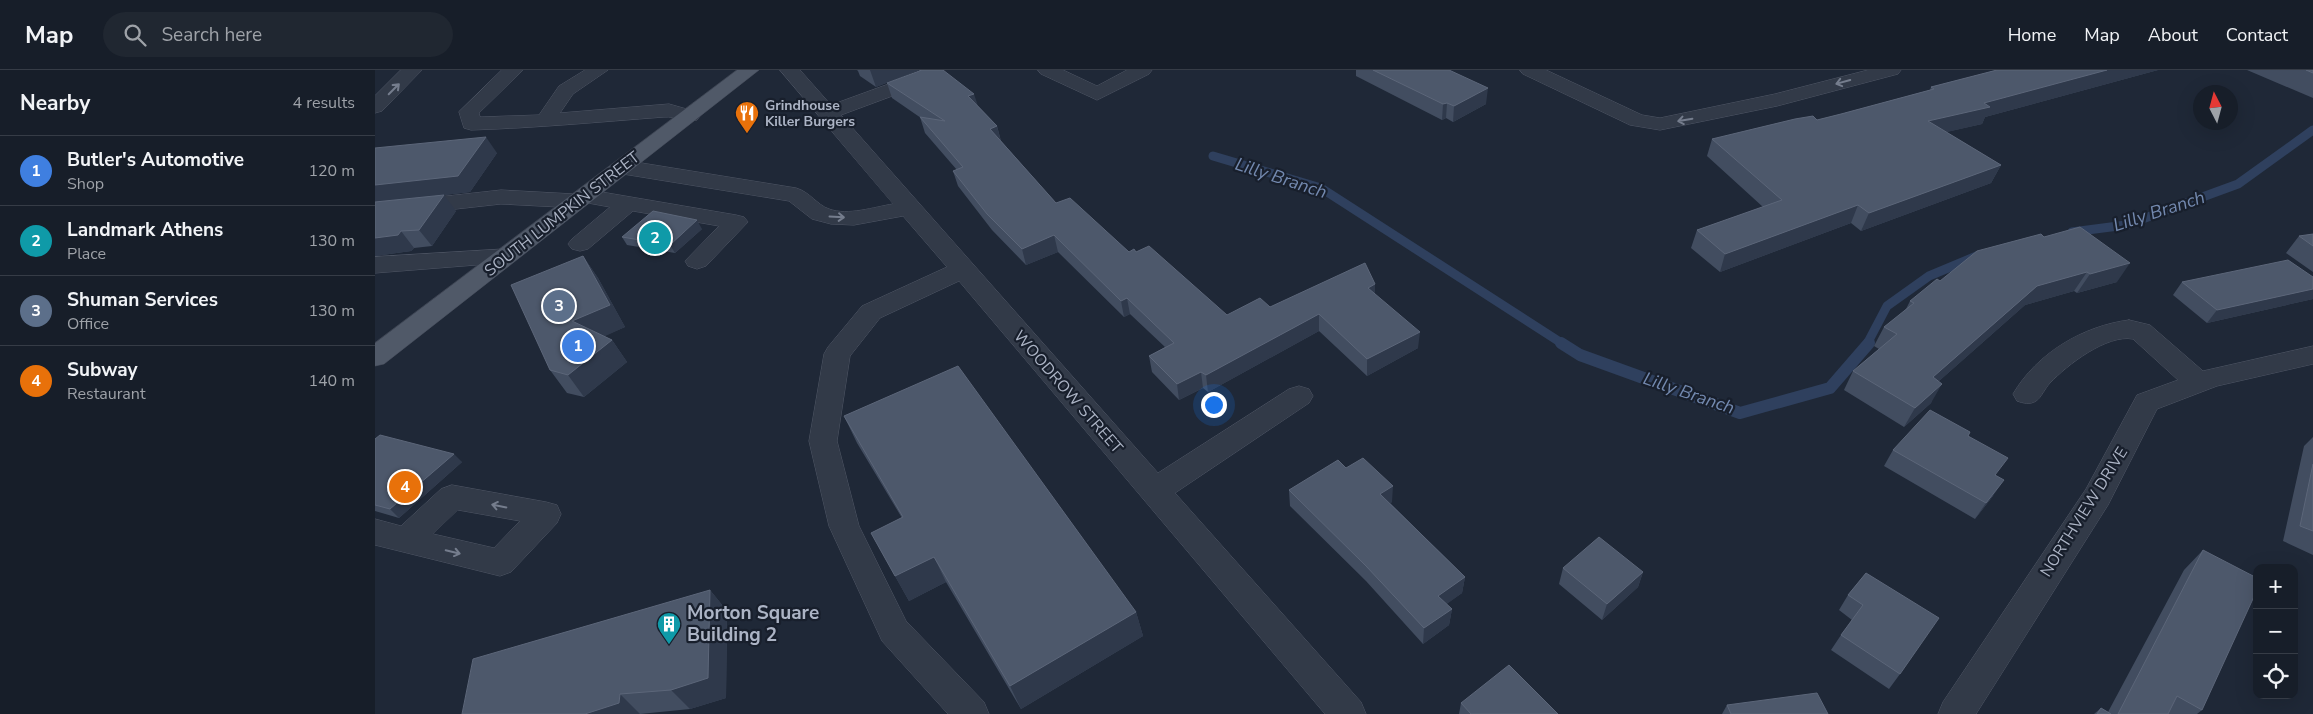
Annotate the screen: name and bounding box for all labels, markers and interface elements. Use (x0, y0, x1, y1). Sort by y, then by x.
search box (103, 12, 453, 57)
text: Map (25, 19, 73, 51)
icon: search (121, 21, 149, 49)
text: Search here (161, 22, 262, 48)
text: Home (2008, 23, 2056, 47)
text: Map (2084, 23, 2120, 47)
text: About (2148, 23, 2198, 47)
text: Contact (2226, 23, 2288, 47)
one-way arrow (1836, 78, 1852, 88)
one-way arrow (387, 83, 399, 95)
north arrow (2193, 85, 2238, 130)
text: Nearby (20, 89, 90, 117)
text: 4 results (293, 92, 355, 114)
place label: Grindhouse Killer Burgers (765, 96, 855, 131)
restaurant icon: Grindhouse Killer Burgers (734, 100, 760, 134)
one-way arrow (1678, 115, 1694, 125)
street label: SOUTH LUMPKIN STREET (480, 146, 645, 282)
text: Butler's Automotive (67, 147, 244, 173)
water label: Lilly Branch (1232, 152, 1330, 204)
text: 1 (31, 160, 41, 182)
text: 120 m (308, 160, 355, 182)
text: Shop (67, 173, 104, 195)
water label: Lilly Branch (2110, 185, 2208, 237)
one-way arrow (829, 213, 845, 222)
text: Landmark Athens (67, 217, 223, 243)
pin: 2 (639, 219, 671, 257)
text: 2 (31, 230, 41, 252)
text: 130 m (308, 230, 355, 252)
text: Place (67, 243, 106, 265)
text: Shuman Services (67, 287, 218, 313)
pin: 3 (543, 287, 575, 325)
text: 3 (31, 300, 41, 322)
text: 130 m (308, 300, 355, 322)
text: Office (67, 313, 109, 335)
street label: WOODROW STREET (1008, 326, 1128, 458)
pin: 1 (562, 327, 594, 365)
text: Subway (67, 357, 138, 383)
water label: Lilly Branch (1640, 366, 1738, 420)
text: 4 (31, 370, 41, 392)
text: 140 m (308, 370, 355, 392)
text: Restaurant (67, 383, 146, 405)
your location (1201, 392, 1227, 418)
street label: NORTHVIEW DRIVE (2035, 443, 2133, 581)
pin: 4 (389, 468, 421, 506)
one-way arrow (491, 500, 507, 510)
one-way arrow (444, 548, 460, 557)
map controls (2253, 564, 2298, 699)
button: + (2253, 564, 2298, 609)
place label: Morton Square Building 2 (687, 600, 819, 648)
button: − (2253, 609, 2298, 654)
building icon: Morton Square Building 2 (656, 611, 682, 645)
button: locate (2253, 654, 2298, 699)

